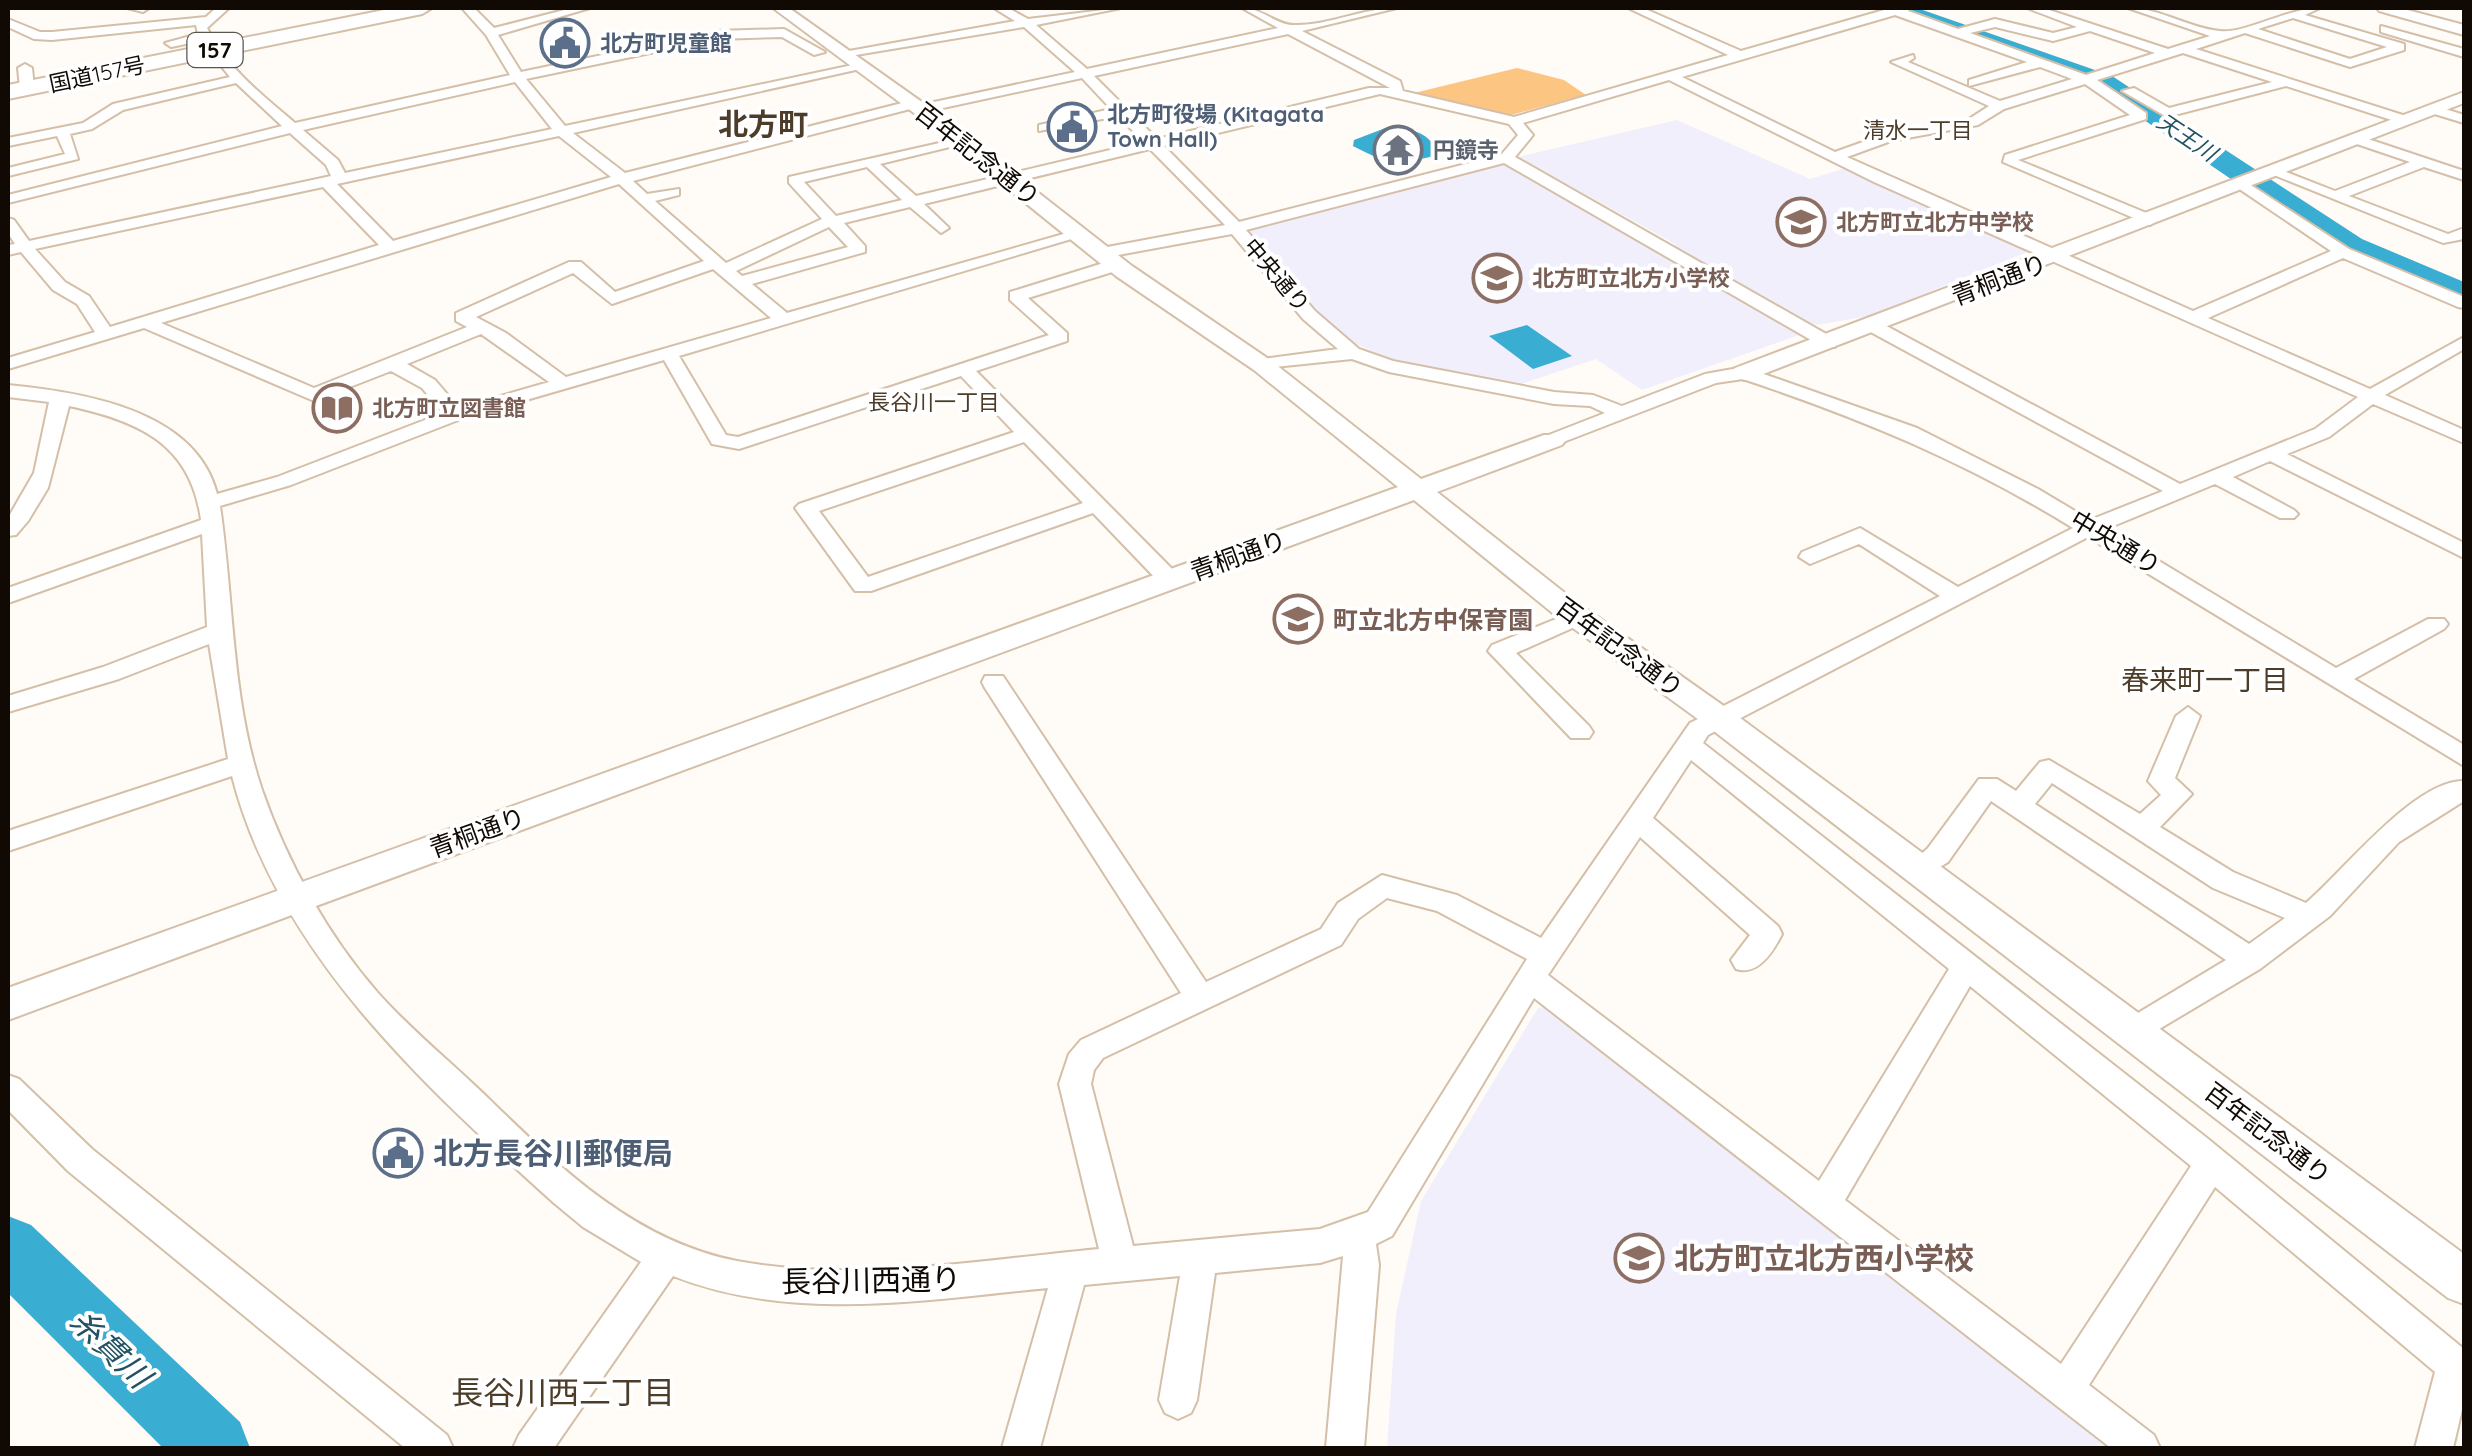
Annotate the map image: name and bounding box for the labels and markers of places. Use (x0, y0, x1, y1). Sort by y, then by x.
public building icon: 北方町児童館 (539, 17, 591, 69)
place label: 北方町児童館 (600, 29, 732, 57)
place label: 北方町役場 (Kitagata Town Hall) (1107, 100, 1324, 153)
public building icon: 北方町役場 (Kitagata Town Hall) (1046, 101, 1098, 153)
temple icon: 円鏡寺 (1372, 124, 1424, 176)
place label: 円鏡寺 (1433, 136, 1499, 164)
school or university icon: 北方町立北方中学校 (1775, 196, 1827, 248)
place label: 北方町立北方中学校 (1836, 208, 2034, 236)
school or university icon: 北方町立北方小学校 (1471, 252, 1523, 304)
place label: 北方町立北方小学校 (1532, 264, 1730, 292)
library icon: 北方町立図書館 (311, 382, 363, 434)
place label: 北方町立図書館 (372, 394, 526, 422)
school or university icon: 町立北方中保育園 (1272, 593, 1324, 645)
place label: 町立北方中保育園 (1333, 604, 1533, 635)
public building icon: 北方長谷川郵便局 (372, 1127, 424, 1179)
place label: 北方長谷川郵便局 (433, 1134, 673, 1172)
school or university icon: 北方町立北方西小学校 (1613, 1232, 1665, 1284)
place label: 北方町立北方西小学校 (1674, 1239, 1974, 1277)

